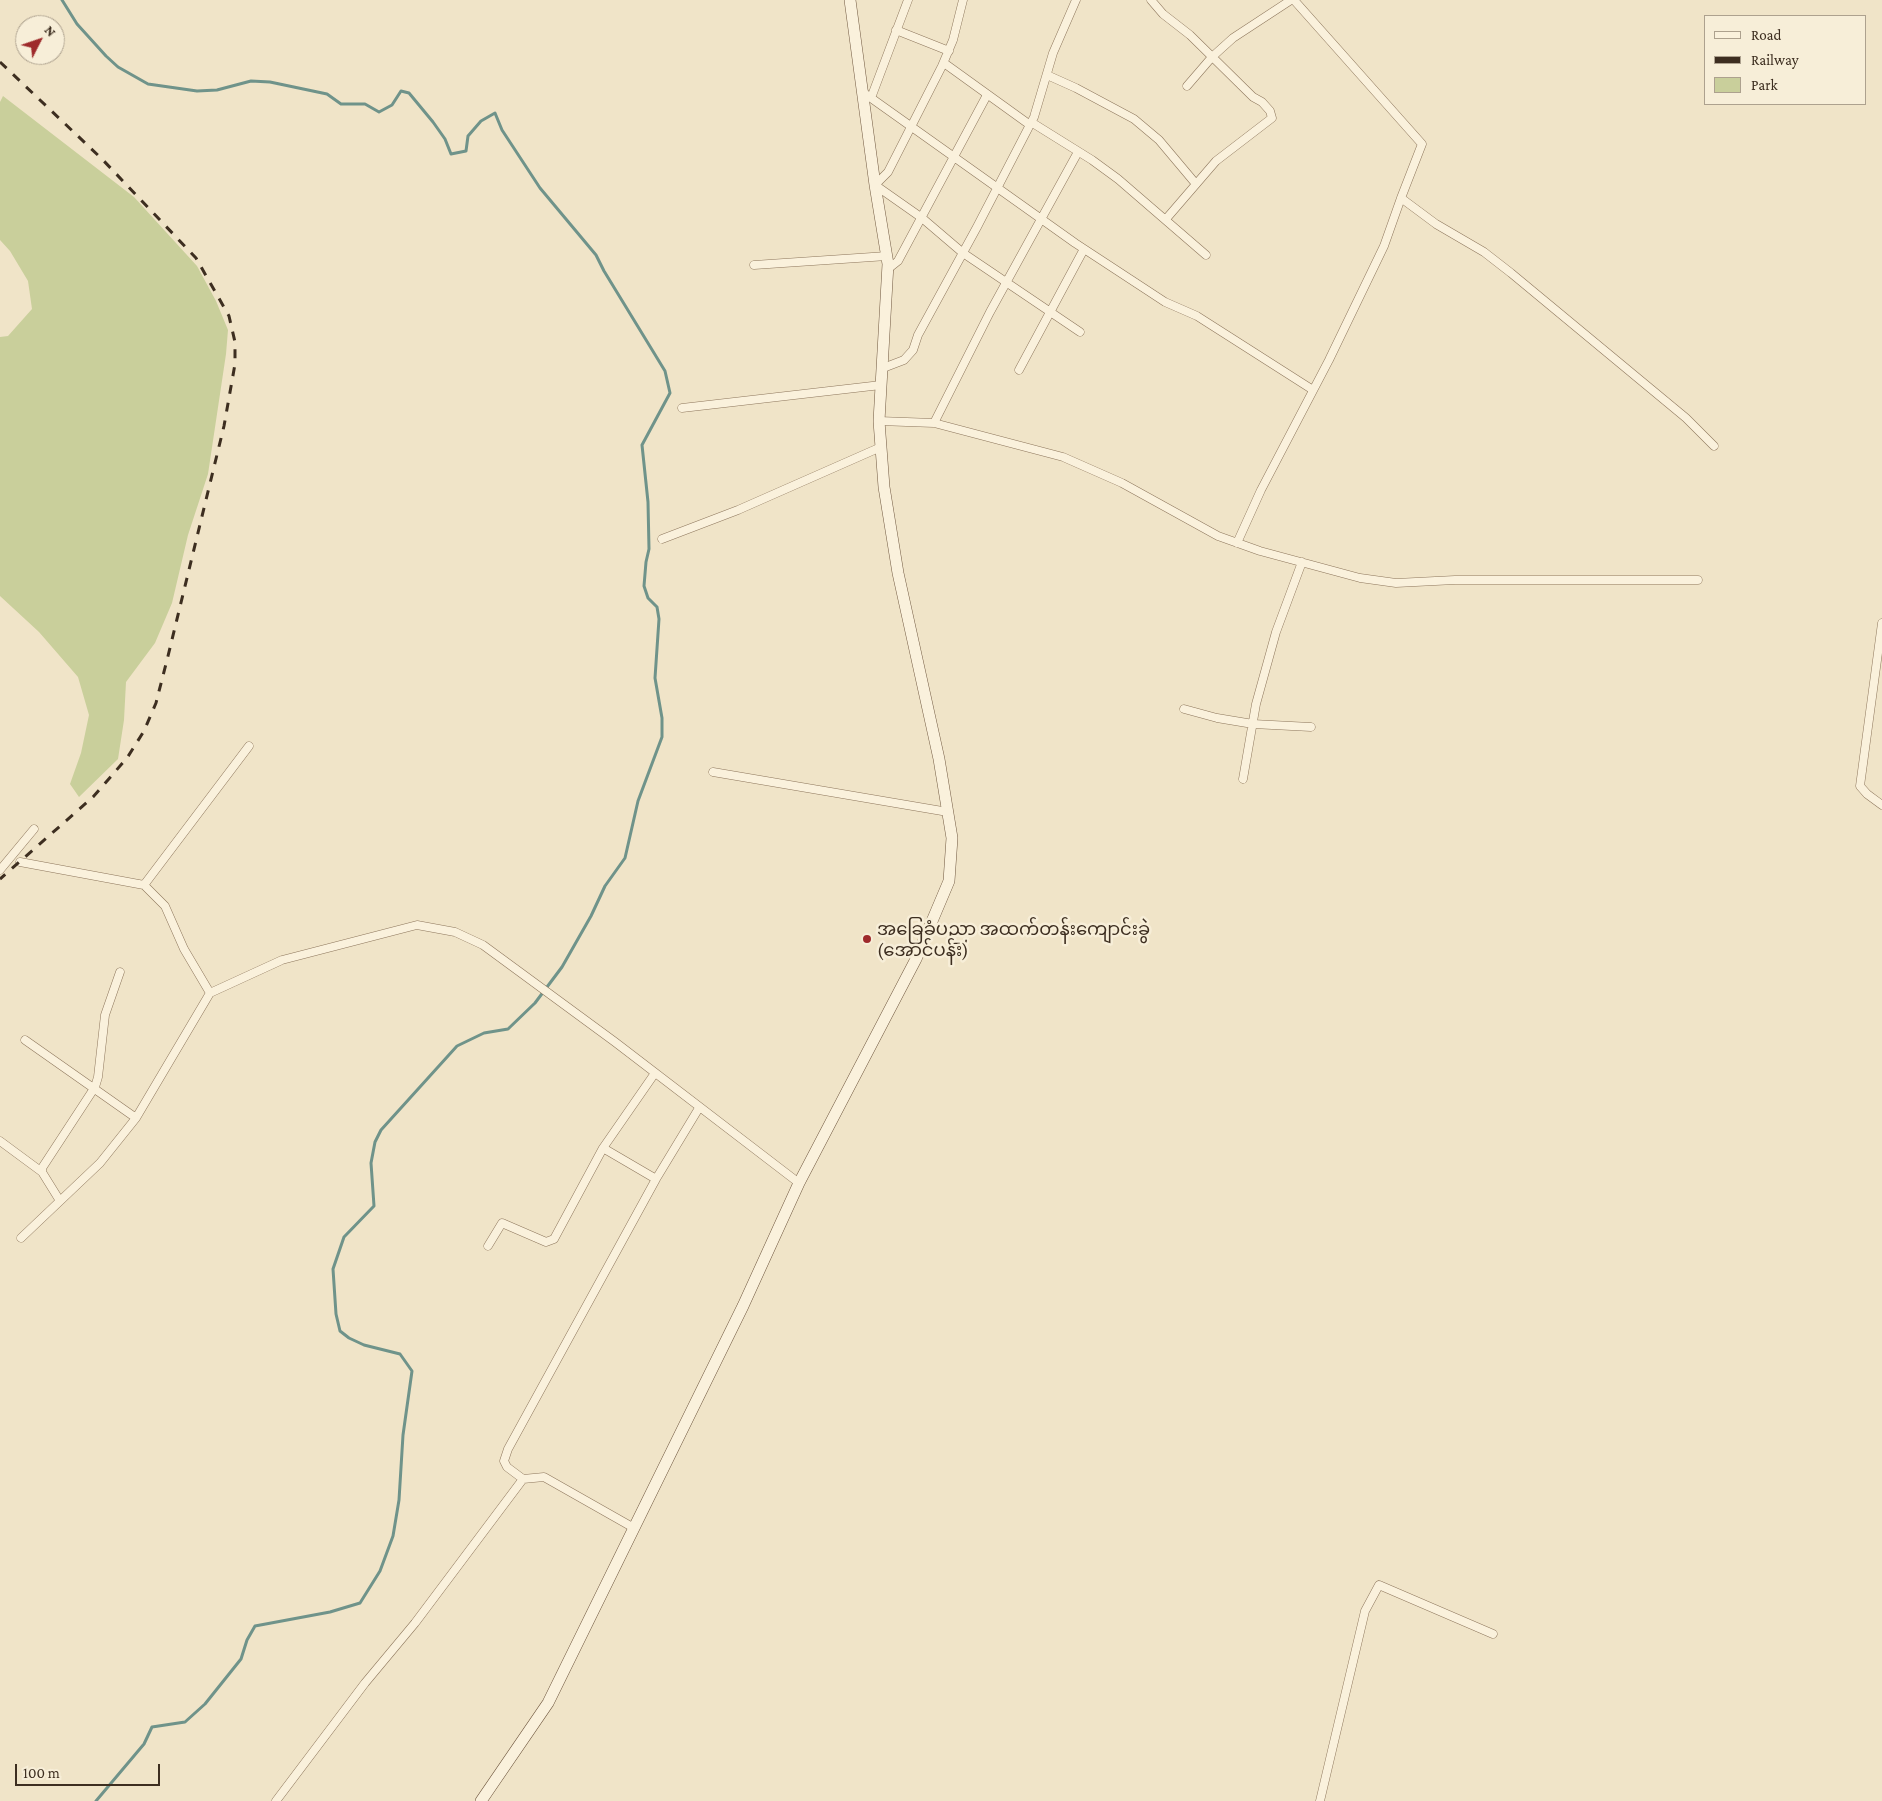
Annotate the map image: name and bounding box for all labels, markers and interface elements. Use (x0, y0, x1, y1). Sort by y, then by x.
north arrow (15, 15, 65, 65)
legend (1704, 15, 1867, 105)
text: N (41, 22, 60, 40)
text: Road (1751, 27, 1781, 43)
text: Railway (1751, 52, 1799, 68)
text: Park (1751, 77, 1778, 93)
place label: အခြေခံပညာ အထက်တန်းကျောင်းခွဲ (အောင်ပန်း) (877, 918, 1150, 961)
marker: အခြေခံပညာ အထက်တန်းကျောင်းခွဲ (အောင်ပန်း) (861, 933, 873, 945)
scale bar (18, 1754, 162, 1786)
text: 100 m (23, 1765, 60, 1781)

